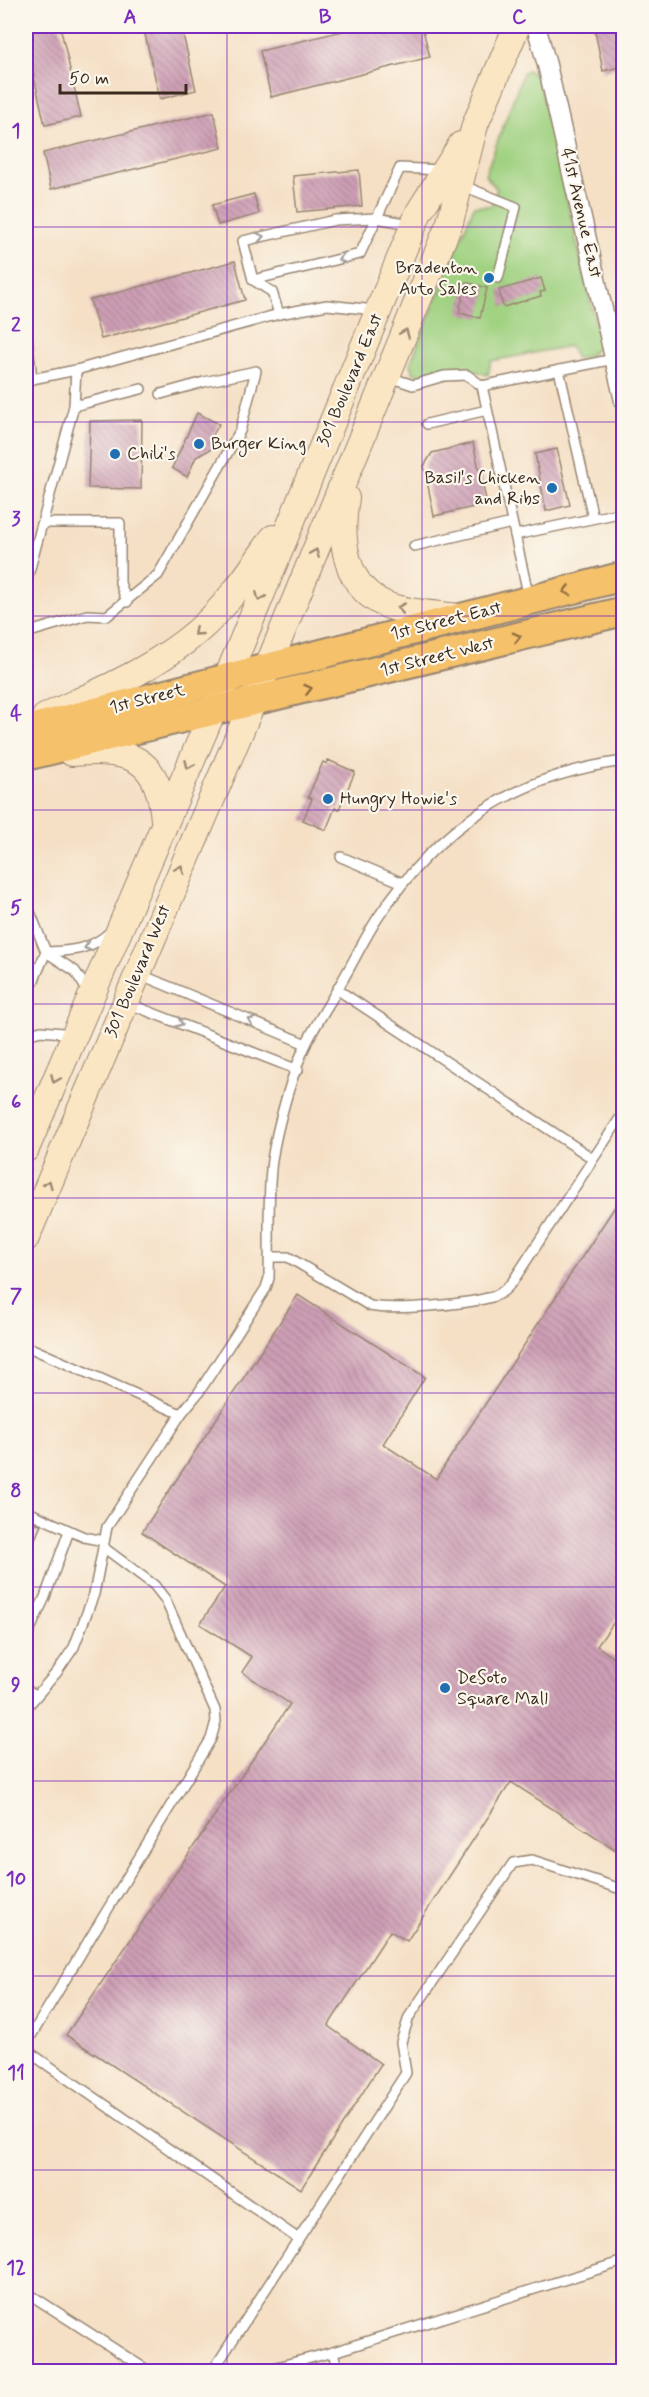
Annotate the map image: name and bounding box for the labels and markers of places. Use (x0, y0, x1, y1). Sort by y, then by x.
place label: Bradenton Auto Sales (395, 256, 477, 301)
marker: Bradenton Auto Sales (482, 271, 496, 285)
place label: Burger King (211, 432, 306, 457)
marker: Burger King (192, 437, 206, 451)
place label: Chili's (127, 442, 176, 466)
marker: Chili's (108, 447, 122, 461)
place label: Basil's Chicken and Ribs (424, 466, 540, 511)
marker: Basil's Chicken and Ribs (545, 481, 559, 495)
place label: Hungry Howie's (340, 787, 457, 812)
marker: Hungry Howie's (321, 792, 335, 806)
place label: DeSoto Square Mall (457, 1666, 548, 1711)
marker: DeSoto Square Mall (438, 1681, 452, 1695)

